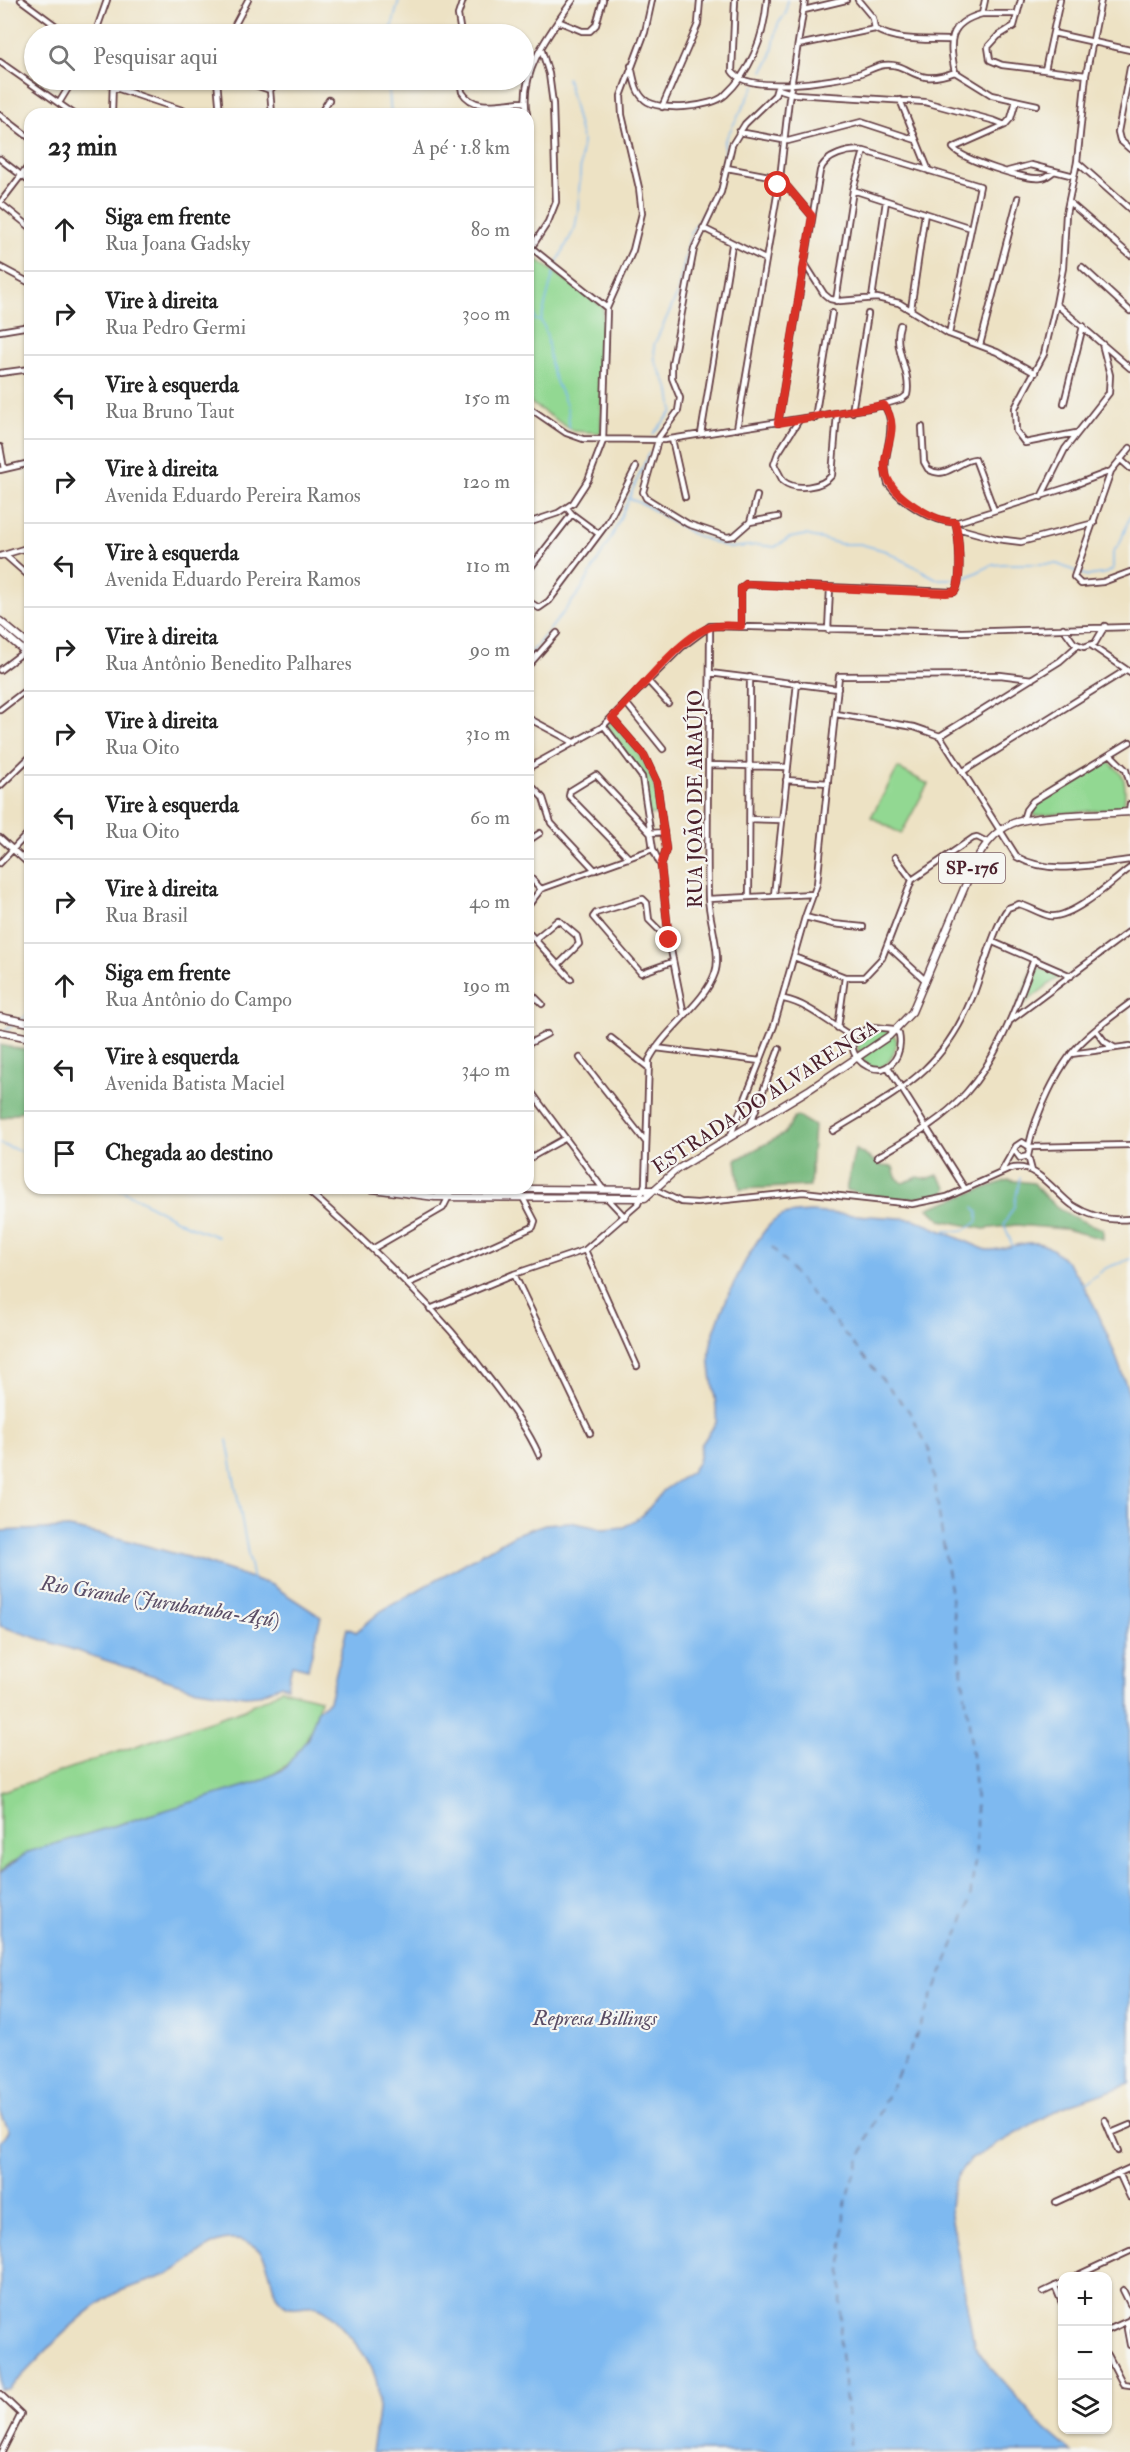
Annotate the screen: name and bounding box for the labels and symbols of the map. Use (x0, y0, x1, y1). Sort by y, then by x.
route start (764, 171, 790, 197)
street label: RUA JOÃO DE ARAÚJO (682, 690, 708, 908)
road number: SP-176 (939, 853, 1005, 883)
route end (655, 926, 681, 952)
street label: ESTRADA DO ALVARENGA (647, 1014, 883, 1180)
water label: Rio Grande (Jurubatuba-Açú) (38, 1570, 281, 1634)
water label: Represa Billings (532, 2005, 658, 2032)

